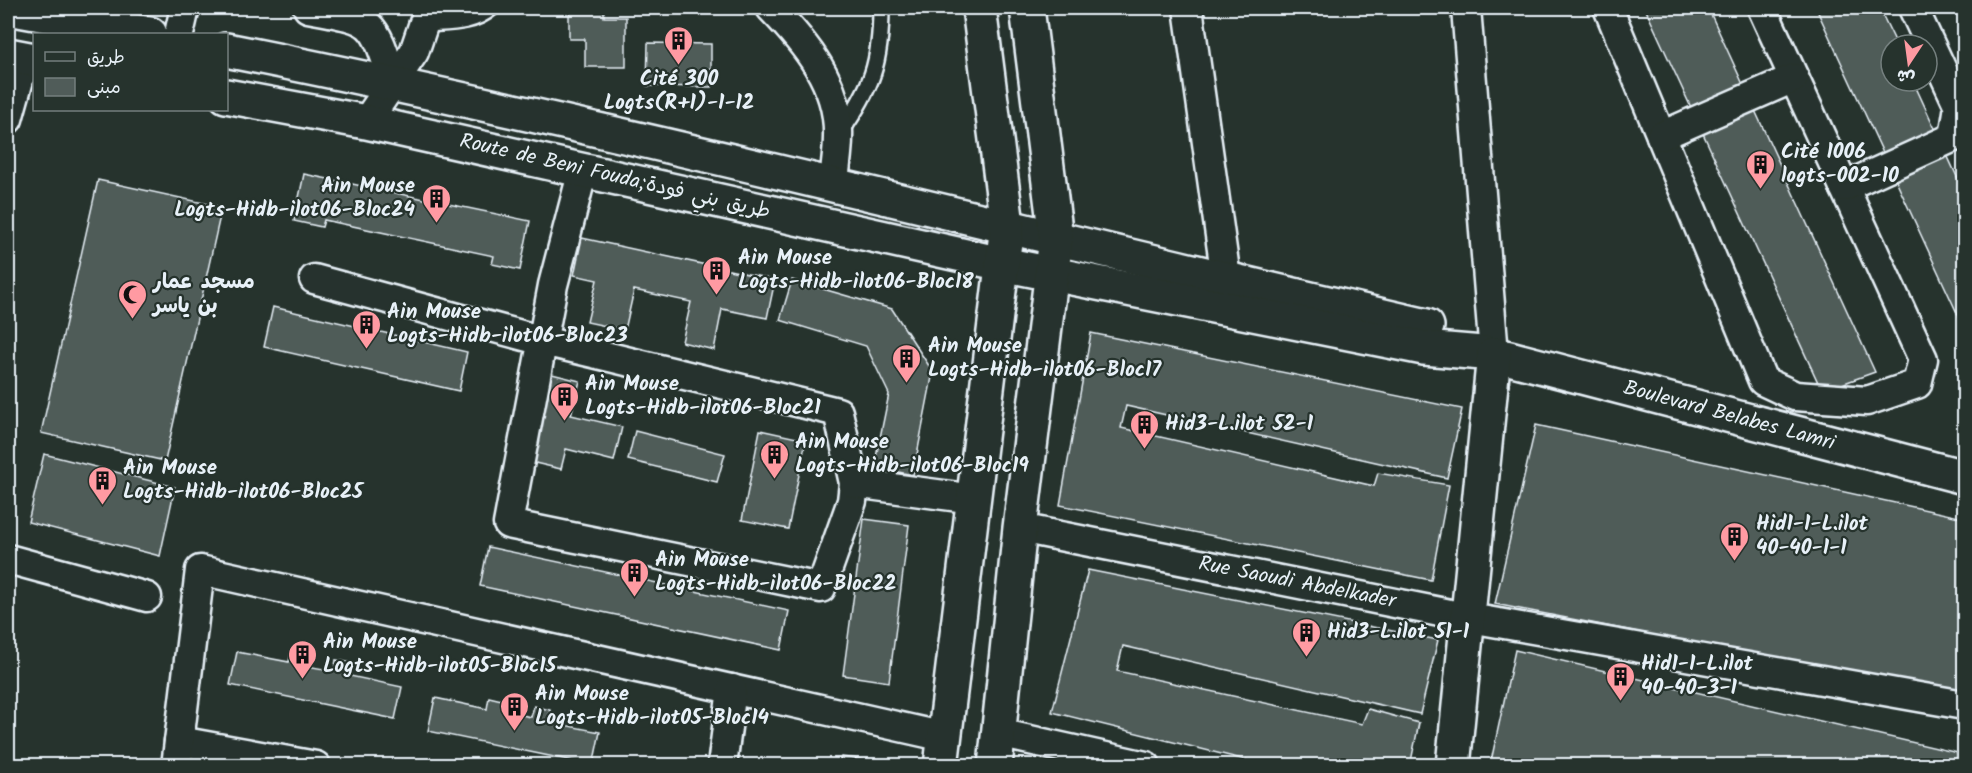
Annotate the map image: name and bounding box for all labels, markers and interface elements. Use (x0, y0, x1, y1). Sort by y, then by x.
building icon: Cité 300 Logts(R+1)-1-12 (663, 24, 695, 66)
legend (33, 33, 228, 111)
north arrow (1879, 33, 1939, 93)
text: طريق (87, 44, 125, 73)
text: ش (1895, 62, 1917, 90)
place label: Cité 300 Logts(R+1)-1-12 (604, 63, 754, 120)
text: مبنى (87, 74, 121, 103)
street label: Route de Beni Fouda;طريق بني فودة (456, 125, 774, 230)
place label: Cité 1006 logts-002-10 (1781, 136, 1899, 193)
building icon: Cité 1006 logts-002-10 (1744, 148, 1776, 190)
place label: Ain Mouse Logts-Hidb-ilot06-Bloc24 (174, 170, 416, 227)
building icon: Ain Mouse Logts-Hidb-ilot06-Bloc24 (420, 182, 452, 224)
place label: Ain Mouse Logts-Hidb-ilot06-Bloc18 (738, 242, 974, 299)
building icon: Ain Mouse Logts-Hidb-ilot06-Bloc18 (701, 254, 733, 296)
place label: مسجد عمار بن ياسر (151, 266, 255, 323)
mosque icon: مسجد عمار بن ياسر (116, 278, 148, 320)
place label: Ain Mouse Logts-Hidb-ilot06-Bloc23 (387, 296, 628, 353)
building icon: Ain Mouse Logts-Hidb-ilot06-Bloc23 (350, 308, 382, 350)
place label: Ain Mouse Logts-Hidb-ilot06-Bloc17 (928, 330, 1162, 387)
building icon: Ain Mouse Logts-Hidb-ilot06-Bloc17 (891, 342, 923, 384)
place label: Ain Mouse Logts-Hidb-ilot06-Bloc21 (585, 368, 821, 425)
street label: Boulevard Belabes Lamri (1620, 372, 1839, 460)
building icon: Ain Mouse Logts-Hidb-ilot06-Bloc21 (548, 380, 580, 422)
building icon: Hid3-L.ilot 52-1 (1128, 408, 1160, 450)
place label: Hid3-L.ilot 52-1 (1165, 408, 1314, 441)
place label: Ain Mouse Logts-Hidb-ilot06-Bloc19 (795, 426, 1029, 483)
building icon: Ain Mouse Logts-Hidb-ilot06-Bloc19 (758, 438, 790, 480)
place label: Ain Mouse Logts-Hidb-ilot06-Bloc25 (123, 452, 365, 509)
building icon: Ain Mouse Logts-Hidb-ilot06-Bloc25 (86, 464, 118, 506)
place label: Hid1-1-L.ilot 40-40-1-1 (1756, 508, 1869, 565)
building icon: Hid1-1-L.ilot 40-40-1-1 (1719, 520, 1751, 562)
place label: Ain Mouse Logts-Hidb-ilot06-Bloc22 (655, 544, 897, 601)
street label: Rue Saoudi Abdelkader (1196, 548, 1399, 618)
building icon: Ain Mouse Logts-Hidb-ilot06-Bloc22 (618, 556, 650, 598)
building icon: Hid3-L.ilot 51-1 (1290, 616, 1322, 658)
place label: Hid3-L.ilot 51-1 (1327, 616, 1470, 649)
place label: Ain Mouse Logts-Hidb-ilot05-Bloc15 (323, 626, 559, 683)
building icon: Ain Mouse Logts-Hidb-ilot05-Bloc15 (286, 638, 318, 680)
place label: Hid1-1-L.ilot 40-40-3-1 (1641, 648, 1754, 705)
building icon: Hid1-1-L.ilot 40-40-3-1 (1604, 660, 1636, 702)
place label: Ain Mouse Logts-Hidb-ilot05-Bloc14 (535, 678, 770, 735)
building icon: Ain Mouse Logts-Hidb-ilot05-Bloc14 (498, 690, 530, 732)

